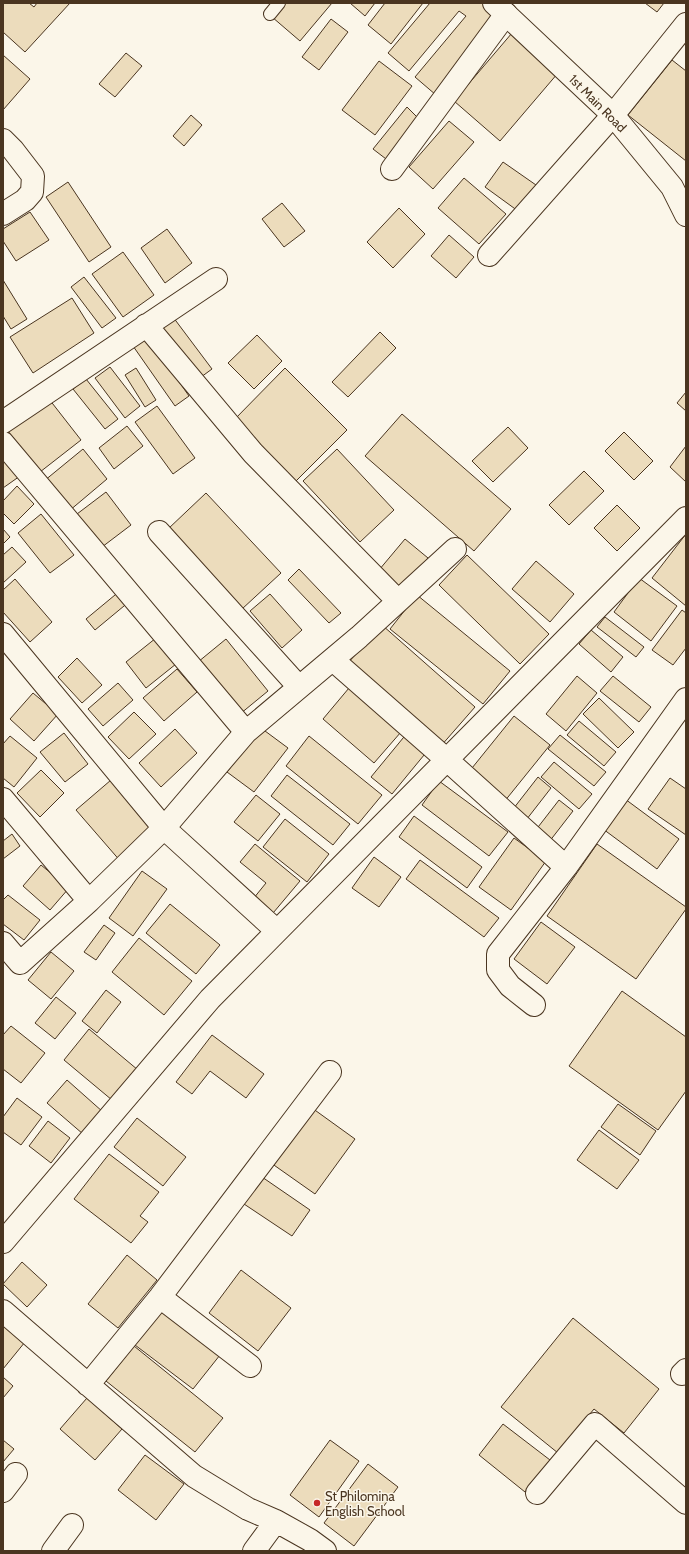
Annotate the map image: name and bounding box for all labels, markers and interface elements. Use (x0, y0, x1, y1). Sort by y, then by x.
street label: 1st Main Road (566, 71, 630, 135)
place label: St Philomina English School (325, 1488, 405, 1519)
marker: St Philomina English School (312, 1498, 322, 1508)

